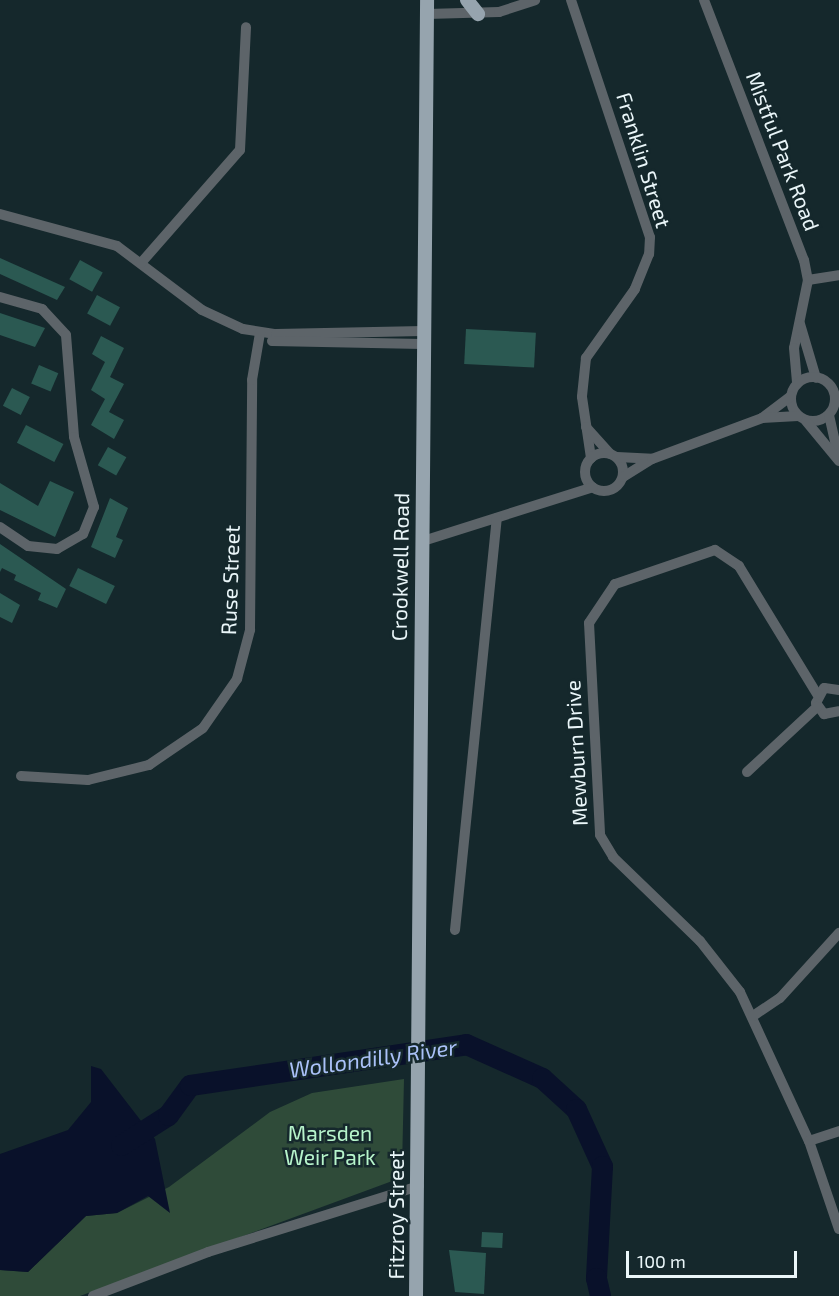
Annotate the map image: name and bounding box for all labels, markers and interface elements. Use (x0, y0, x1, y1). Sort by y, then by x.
street label: Mistful Park Road (741, 68, 825, 234)
street label: Franklin Street (611, 89, 677, 231)
street label: Crookwell Road (386, 492, 414, 642)
street label: Ruse Street (215, 525, 245, 635)
street label: Mewburn Drive (560, 679, 592, 827)
water label: Wollondilly River (287, 1033, 459, 1083)
park label: Marsden Weir Park (284, 1120, 376, 1170)
street label: Fitzroy Street (383, 1150, 409, 1280)
scale bar (629, 1239, 800, 1277)
text: 100 m (637, 1250, 686, 1272)

